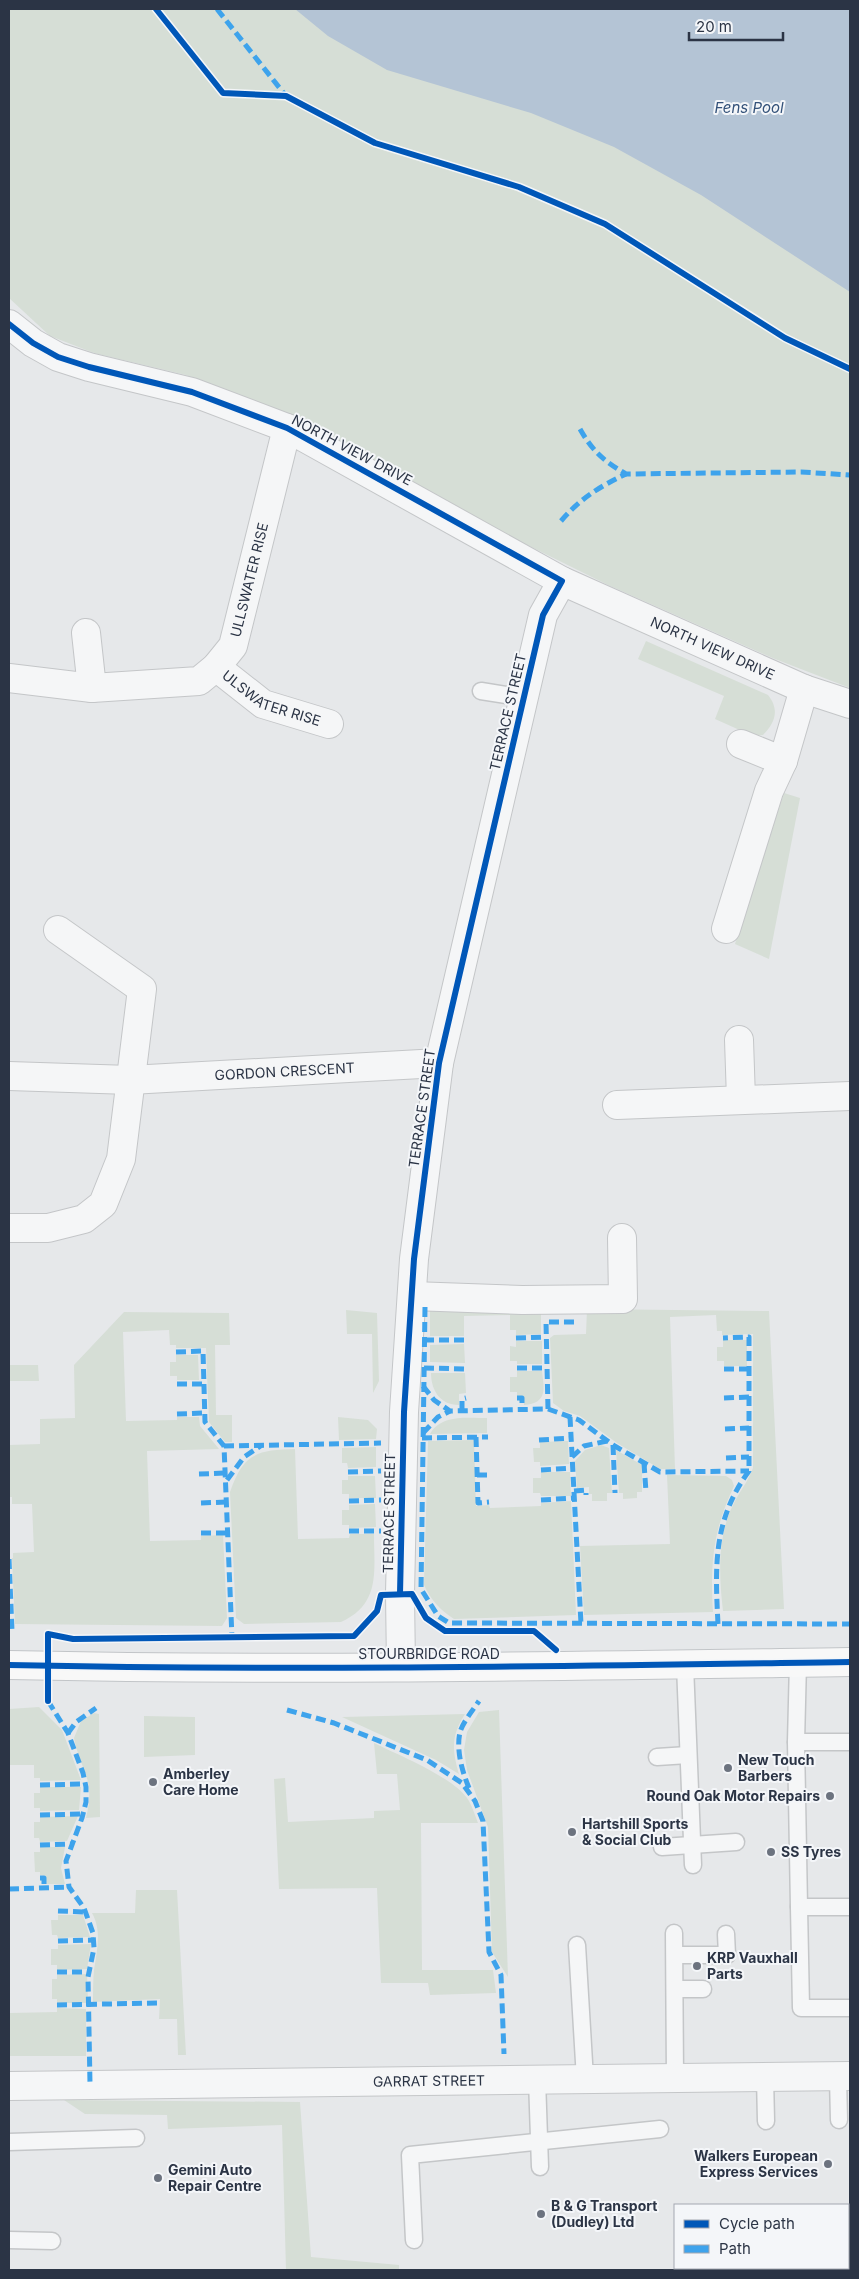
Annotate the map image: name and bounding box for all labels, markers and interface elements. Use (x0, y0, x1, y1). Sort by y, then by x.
scale bar (689, 10, 783, 42)
text: 20 m (696, 17, 732, 36)
water label: Fens Pool (714, 98, 784, 117)
street label: NORTH VIEW DRIVE (289, 411, 415, 489)
street label: ULLSWATER RISE (227, 521, 271, 639)
street label: NORTH VIEW DRIVE (648, 613, 778, 683)
street label: TERRACE STREET (486, 651, 529, 772)
street label: ULSWATER RISE (219, 666, 323, 729)
street label: TERRACE STREET (405, 1047, 438, 1169)
street label: GORDON CRESCENT (214, 1059, 355, 1083)
street label: TERRACE STREET (379, 1453, 398, 1573)
street label: STOURBRIDGE ROAD (358, 1645, 500, 1662)
place label: New Touch Barbers (738, 1751, 815, 1784)
marker: New Touch Barbers (722, 1762, 734, 1774)
place label: Amberley Care Home (163, 1765, 239, 1798)
marker: Amberley Care Home (147, 1776, 159, 1788)
place label: Round Oak Motor Repairs (646, 1787, 820, 1804)
marker: Round Oak Motor Repairs (824, 1790, 836, 1802)
place label: Hartshill Sports & Social Club (582, 1815, 688, 1848)
marker: Hartshill Sports & Social Club (566, 1826, 578, 1838)
place label: SS Tyres (781, 1843, 841, 1860)
marker: SS Tyres (765, 1846, 777, 1858)
place label: KRP Vauxhall Parts (707, 1949, 798, 1982)
marker: KRP Vauxhall Parts (691, 1960, 703, 1972)
street label: GARRAT STREET (373, 2071, 485, 2090)
place label: Walkers European Express Services (694, 2147, 818, 2180)
marker: Walkers European Express Services (822, 2158, 834, 2170)
place label: Gemini Auto Repair Centre (168, 2161, 262, 2194)
marker: Gemini Auto Repair Centre (152, 2172, 164, 2184)
place label: B & G Transport (Dudley) Ltd (551, 2197, 657, 2230)
legend (674, 2204, 849, 2269)
marker: B & G Transport (Dudley) Ltd (535, 2208, 547, 2220)
text: Cycle path (719, 2214, 795, 2233)
text: Path (719, 2239, 751, 2258)

